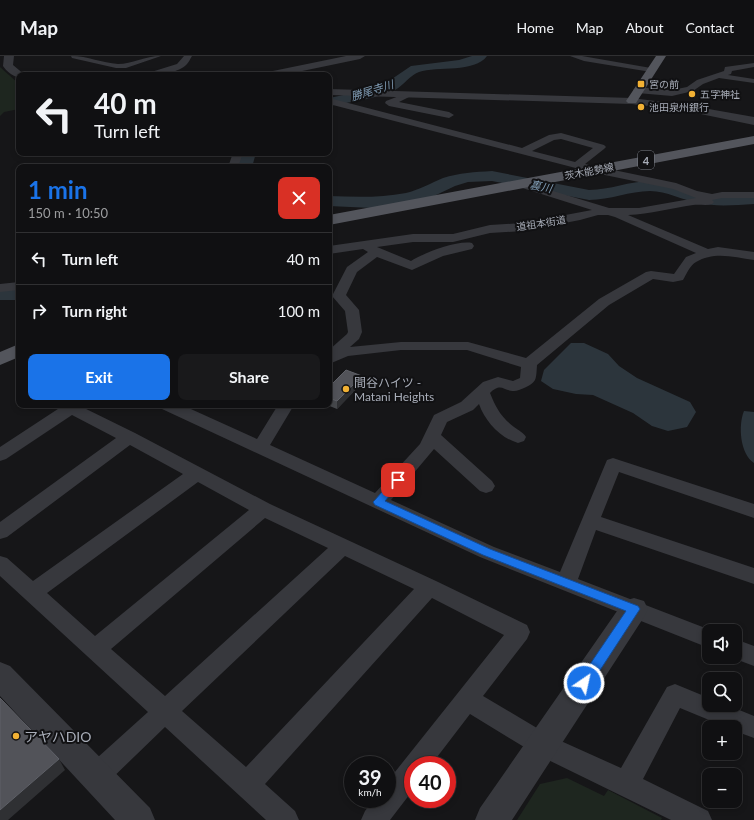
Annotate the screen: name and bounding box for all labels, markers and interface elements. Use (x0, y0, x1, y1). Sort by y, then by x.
text: Map (20, 16, 58, 39)
text: Home (516, 19, 554, 36)
text: Map (576, 19, 603, 36)
text: About (625, 19, 663, 36)
text: Contact (685, 19, 734, 36)
water label: 勝尾寺川 (349, 77, 396, 103)
place label: 宮の前 (649, 78, 679, 90)
marker: 宮の前 (636, 79, 646, 89)
text: 40 m (94, 86, 157, 120)
icon: left (28, 88, 80, 140)
place label: 五字神社 (700, 88, 740, 100)
marker: 五字神社 (687, 89, 697, 99)
place label: 池田泉州銀行 (649, 101, 709, 113)
marker: 池田泉州銀行 (636, 102, 646, 112)
text: Turn left (94, 120, 160, 142)
road number: 4 (638, 151, 654, 169)
street label: 茨木能勢線 (563, 160, 615, 182)
text: 1 min (28, 175, 88, 204)
button: close (278, 177, 320, 219)
water label: 裏川 (529, 178, 554, 195)
text: 150 m · 10:50 (28, 205, 108, 221)
street label: 道祖本街道 (515, 213, 567, 233)
icon: left (28, 248, 50, 270)
text: Turn left (62, 250, 118, 268)
text: 40 m (286, 250, 320, 268)
icon: right (28, 300, 50, 322)
text: Turn right (62, 302, 127, 320)
text: 100 m (278, 302, 320, 320)
button: Exit (28, 354, 170, 400)
button: Share (178, 354, 320, 400)
place label: 間谷ハイツ - Matani Heights (354, 375, 434, 404)
marker: 間谷ハイツ - Matani Heights (341, 384, 351, 394)
pin (381, 463, 415, 497)
icon: arrive (387, 469, 409, 491)
map controls (702, 624, 742, 808)
button: sound (702, 624, 742, 664)
position arrow (563, 662, 605, 704)
button: search (702, 672, 742, 712)
button: + (702, 720, 742, 760)
place label: アヤハDIO (24, 728, 92, 745)
marker: アヤハDIO (11, 731, 21, 741)
speed limit sign: 40 (404, 756, 456, 808)
text: 39 (358, 765, 382, 789)
button: − (702, 768, 742, 808)
text: km/h (358, 786, 382, 798)

